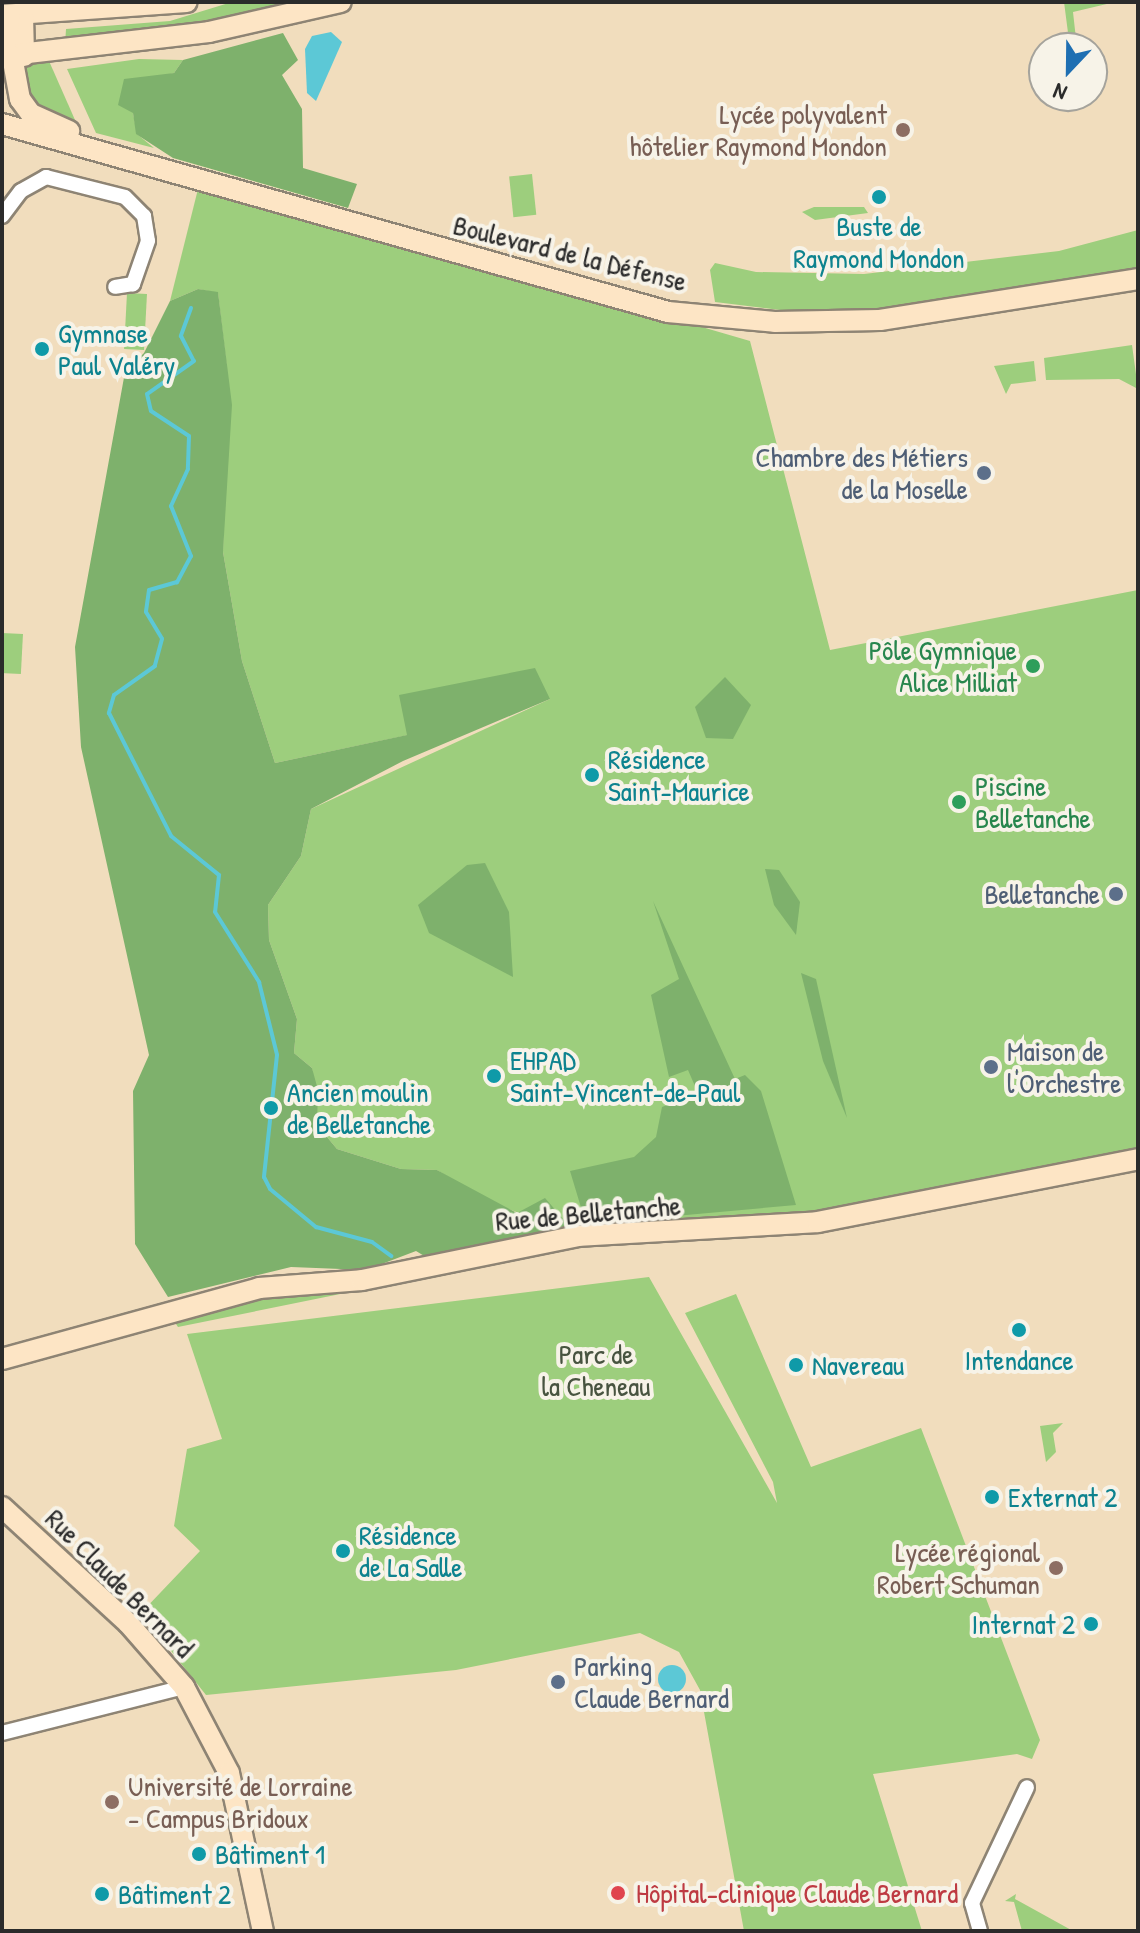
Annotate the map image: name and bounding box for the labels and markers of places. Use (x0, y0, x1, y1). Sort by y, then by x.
place label: Lycée polyvalent hôtelier Raymond Mondon (630, 97, 887, 163)
marker: Lycée polyvalent hôtelier Raymond Mondon (894, 121, 912, 139)
marker: Buste de Raymond Mondon (870, 188, 888, 206)
place label: Buste de Raymond Mondon (793, 209, 965, 275)
place label: Gymnase Paul Valéry (58, 316, 175, 382)
marker: Gymnase Paul Valéry (33, 340, 51, 358)
place label: Chambre des Métiers de la Moselle (755, 440, 968, 506)
marker: Chambre des Métiers de la Moselle (975, 464, 993, 482)
place label: Pôle Gymnique Alice Milliat (869, 633, 1017, 699)
marker: Pôle Gymnique Alice Milliat (1024, 657, 1042, 675)
place label: Résidence Saint-Maurice (608, 742, 750, 808)
marker: Résidence Saint-Maurice (583, 766, 601, 784)
place label: Piscine Belletanche (975, 769, 1091, 835)
marker: Piscine Belletanche (950, 793, 968, 811)
place label: Belletanche (984, 877, 1100, 911)
marker: Belletanche (1107, 885, 1125, 903)
place label: Maison de l'Orchestre (1007, 1034, 1121, 1100)
place label: EHPAD Saint-Vincent-de-Paul (510, 1043, 740, 1109)
marker: Maison de l'Orchestre (982, 1058, 1000, 1076)
marker: EHPAD Saint-Vincent-de-Paul (485, 1067, 503, 1085)
place label: Ancien moulin de Belletanche (287, 1075, 431, 1141)
marker: Ancien moulin de Belletanche (262, 1099, 280, 1117)
marker: Intendance (1010, 1321, 1028, 1339)
place label: Intendance (964, 1343, 1074, 1377)
place label: Navereau (812, 1348, 904, 1382)
marker: Navereau (787, 1356, 805, 1374)
place label: Externat 2 (1008, 1480, 1117, 1514)
marker: Externat 2 (983, 1488, 1001, 1506)
place label: Résidence de La Salle (359, 1518, 462, 1584)
place label: Lycée régional Robert Schuman (877, 1535, 1040, 1601)
marker: Résidence de La Salle (334, 1542, 352, 1560)
marker: Lycée régional Robert Schuman (1047, 1559, 1065, 1577)
place label: Internat 2 (971, 1607, 1075, 1641)
marker: Internat 2 (1082, 1615, 1100, 1633)
place label: Parking Claude Bernard (574, 1649, 729, 1715)
marker: Parking Claude Bernard (549, 1673, 567, 1691)
place label: Université de Lorraine - Campus Bridoux (128, 1769, 353, 1835)
marker: Université de Lorraine - Campus Bridoux (103, 1793, 121, 1811)
place label: Bâtiment 1 (215, 1837, 325, 1871)
marker: Bâtiment 1 (190, 1845, 208, 1863)
place label: Hôpital-clinique Claude Bernard (636, 1876, 958, 1910)
place label: Bâtiment 2 (118, 1877, 231, 1911)
marker: Hôpital-clinique Claude Bernard (607, 1882, 629, 1904)
marker: Bâtiment 2 (93, 1885, 111, 1903)

